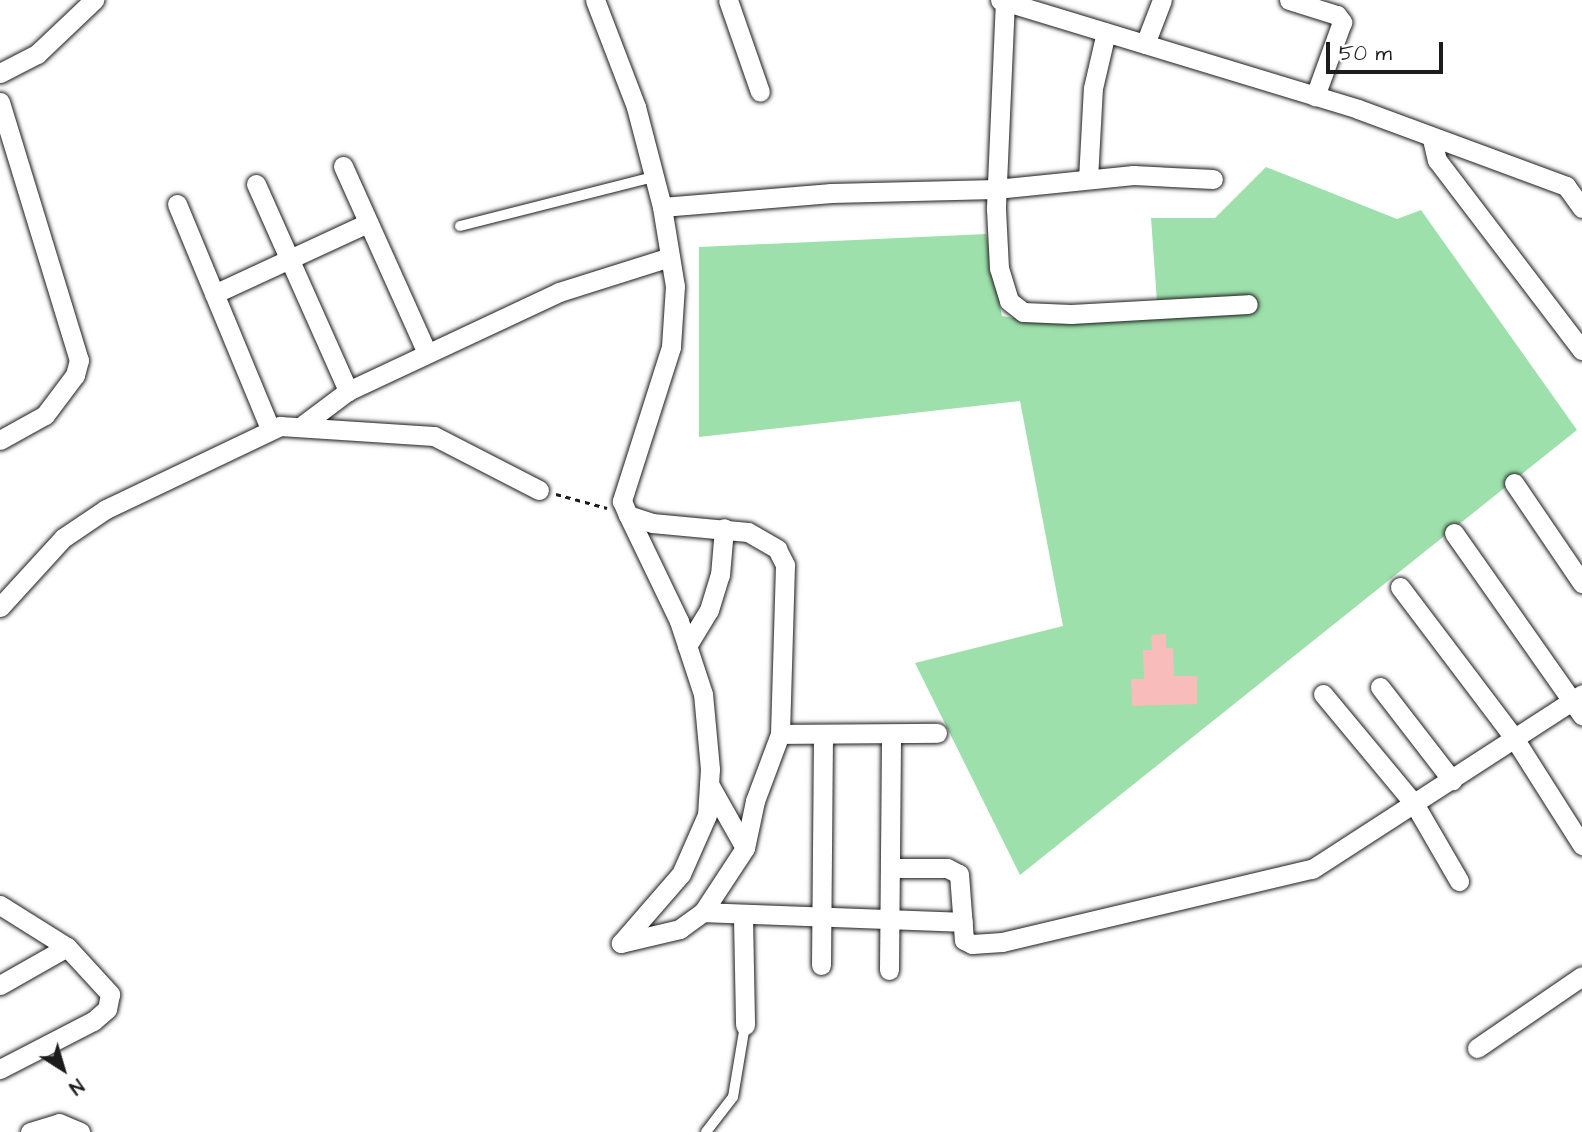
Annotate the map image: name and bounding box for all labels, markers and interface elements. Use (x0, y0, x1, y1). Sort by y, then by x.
scale bar (1330, 28, 1447, 72)
text: 50 m (1339, 39, 1392, 68)
north arrow (28, 1034, 98, 1104)
text: N (63, 1072, 89, 1101)

